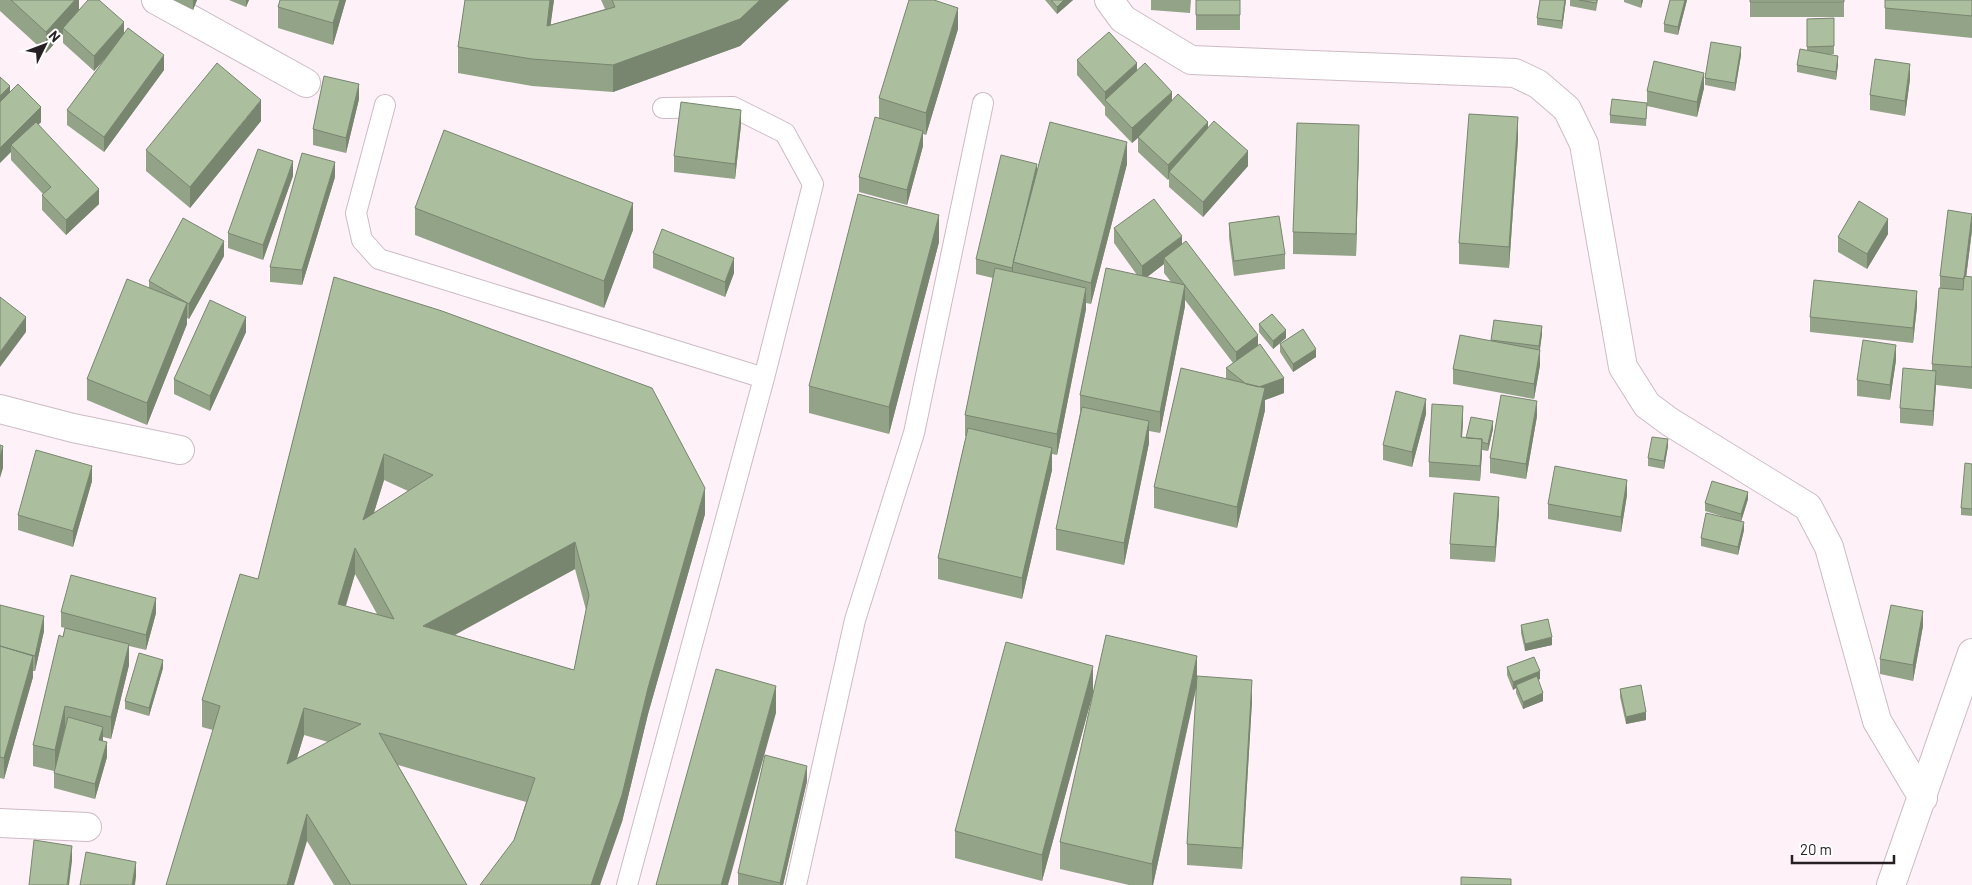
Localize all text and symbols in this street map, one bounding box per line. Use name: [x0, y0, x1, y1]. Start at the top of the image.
north arrow: [20, 20, 70, 70]
text: N: [46, 27, 64, 45]
scale bar: [1792, 832, 1894, 864]
text: 20 m: [1800, 840, 1832, 858]

